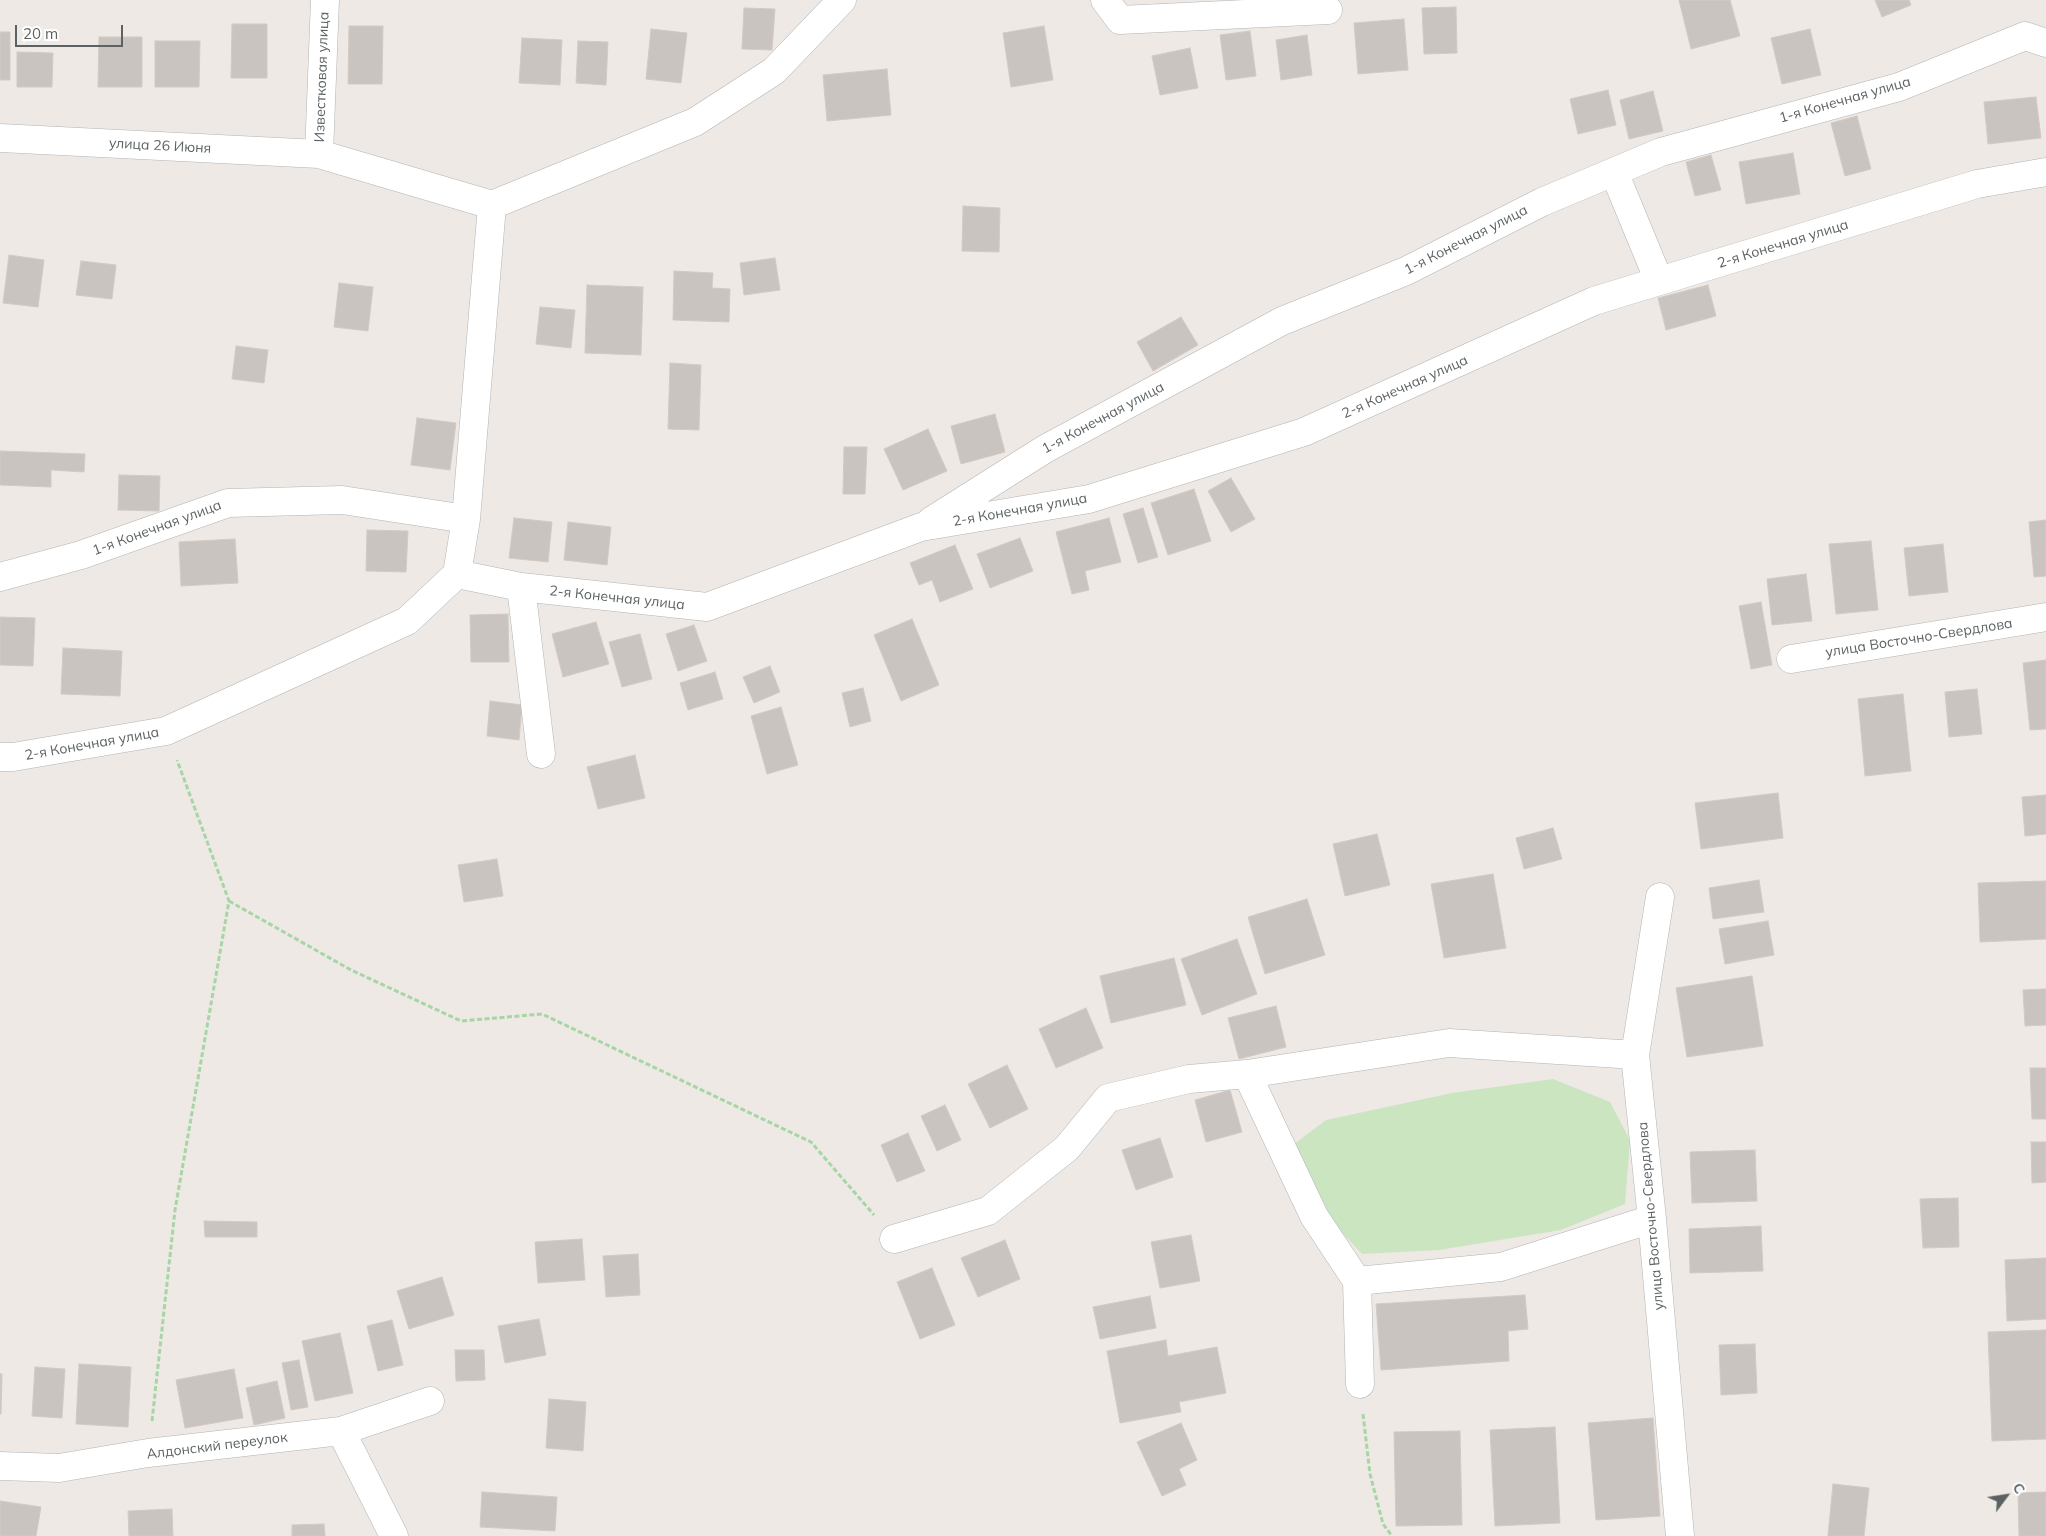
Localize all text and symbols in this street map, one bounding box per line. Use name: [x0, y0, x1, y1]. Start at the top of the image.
street label: Известковая улица: [311, 11, 333, 143]
scale bar: [18, 15, 125, 47]
text: 20 m: [23, 24, 58, 43]
street label: 1-я Конечная улица: [1777, 73, 1913, 127]
street label: улица 26 Июня: [108, 135, 212, 157]
street label: 1-я Конечная улица: [1402, 202, 1530, 278]
street label: 2-я Конечная улица: [1715, 216, 1851, 272]
street label: 2-я Конечная улица: [1339, 352, 1471, 422]
street label: 1-я Конечная улица: [1039, 379, 1167, 457]
street label: 2-я Конечная улица: [952, 490, 1088, 530]
street label: 1-я Конечная улица: [90, 497, 224, 559]
street label: 2-я Конечная улица: [548, 583, 686, 613]
street label: улица Восточно-Свердлова: [1824, 615, 2014, 661]
street label: 2-я Конечная улица: [24, 724, 160, 764]
street label: улица Восточно-Свердлова: [1634, 1121, 1668, 1311]
street label: Алдонский переулок: [146, 1429, 288, 1463]
north arrow: [1981, 1471, 2031, 1521]
text: С: [2009, 1480, 2029, 1497]

